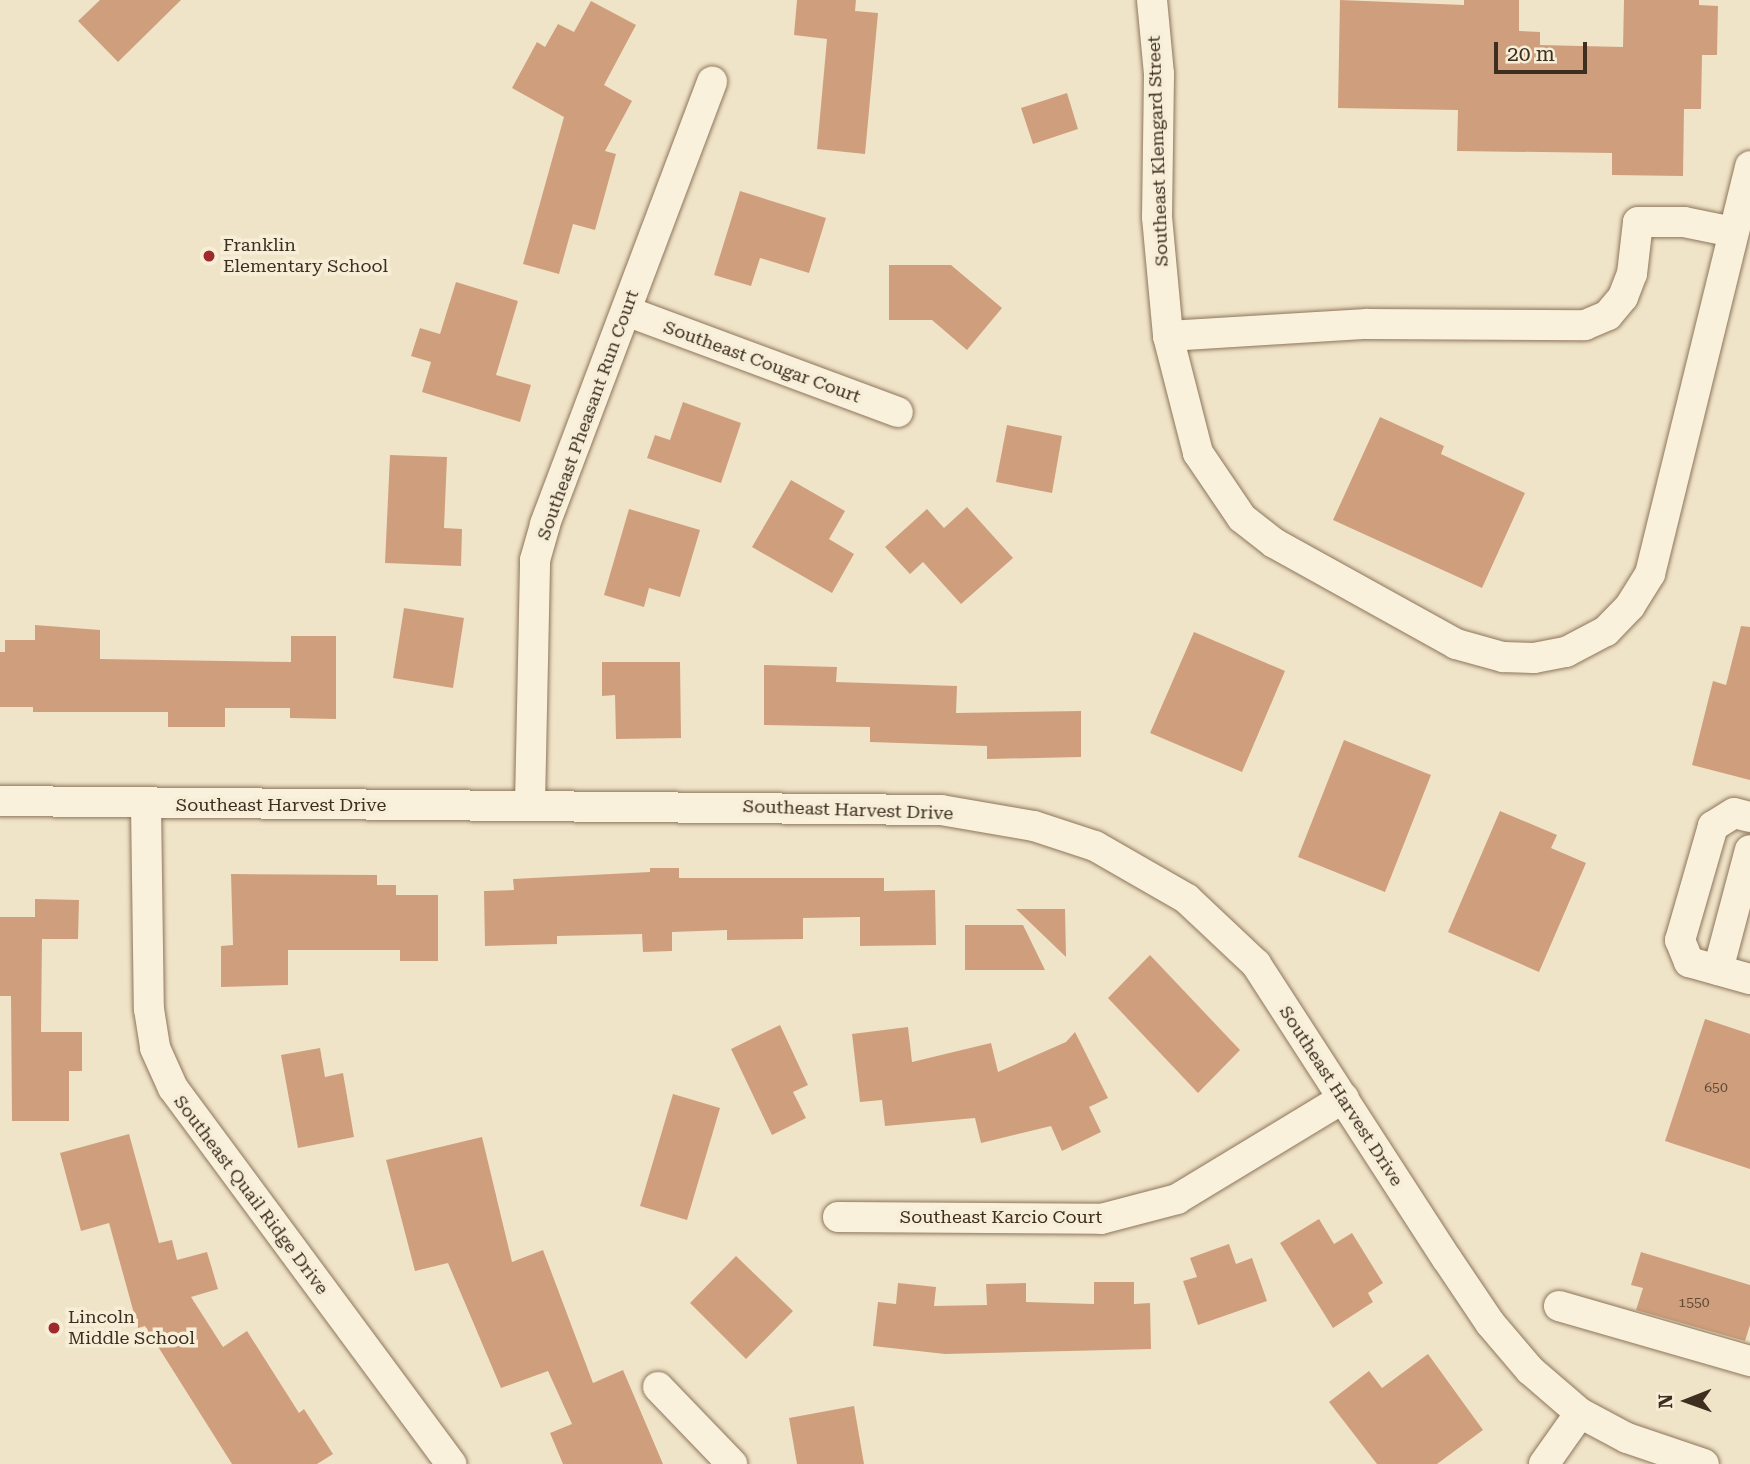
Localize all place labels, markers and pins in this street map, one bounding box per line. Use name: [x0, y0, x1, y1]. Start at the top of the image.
place label: Franklin Elementary School: [223, 235, 388, 278]
marker: Franklin Elementary School: [201, 248, 217, 264]
place label: Lincoln Middle School: [68, 1307, 195, 1350]
marker: Lincoln Middle School: [46, 1320, 62, 1336]

